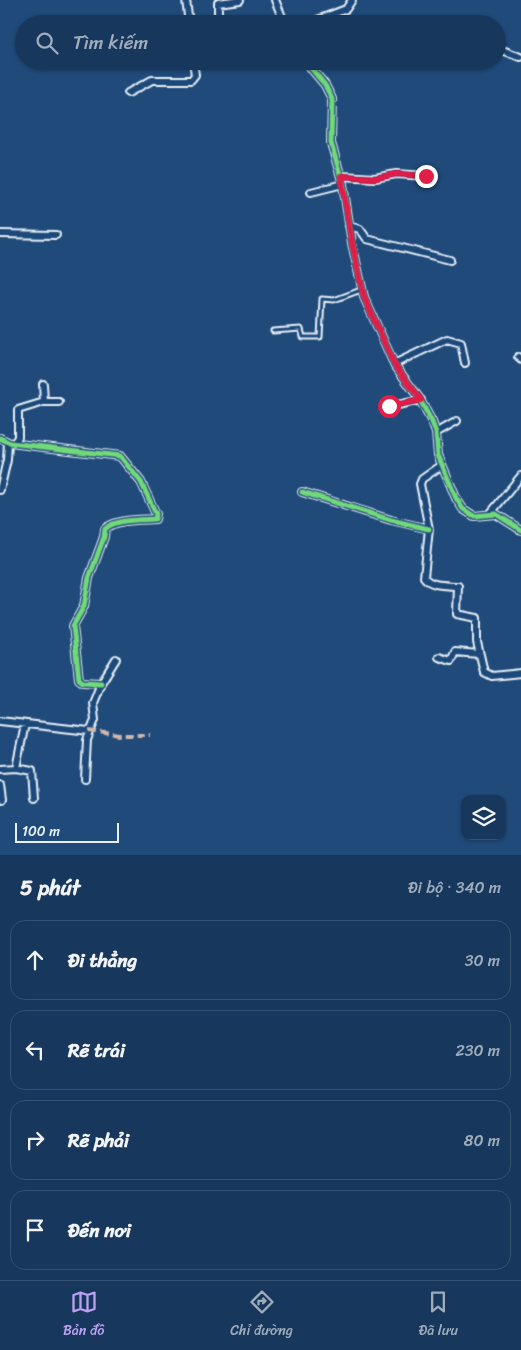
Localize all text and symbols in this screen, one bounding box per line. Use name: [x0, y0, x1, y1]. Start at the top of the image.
search box: [15, 15, 506, 70]
text: Tìm kiếm: [73, 26, 148, 59]
icon: search: [33, 29, 61, 57]
route end: [415, 165, 438, 188]
route start: [378, 395, 401, 418]
map controls: [461, 795, 506, 840]
button: layers: [461, 795, 506, 840]
text: 100 m: [22, 819, 60, 844]
scale bar: [15, 820, 119, 843]
text: 5 phút: [20, 869, 80, 907]
text: Đi bộ · 340 m: [408, 873, 501, 902]
text: Đi thẳng: [68, 944, 137, 977]
icon: ahead: [21, 946, 49, 974]
text: 30 m: [465, 946, 500, 975]
text: Rẽ trái: [68, 1034, 125, 1067]
icon: left: [21, 1036, 49, 1064]
text: 230 m: [455, 1036, 500, 1065]
text: Rẽ phải: [68, 1124, 129, 1157]
icon: right: [21, 1126, 49, 1154]
text: 80 m: [464, 1126, 500, 1155]
text: Đến nơi: [68, 1214, 131, 1247]
icon: arrive: [21, 1216, 49, 1244]
tab: Bản đồ: [63, 1288, 104, 1343]
tab: Chỉ đường: [230, 1288, 293, 1343]
tab: Đã lưu: [419, 1288, 458, 1343]

